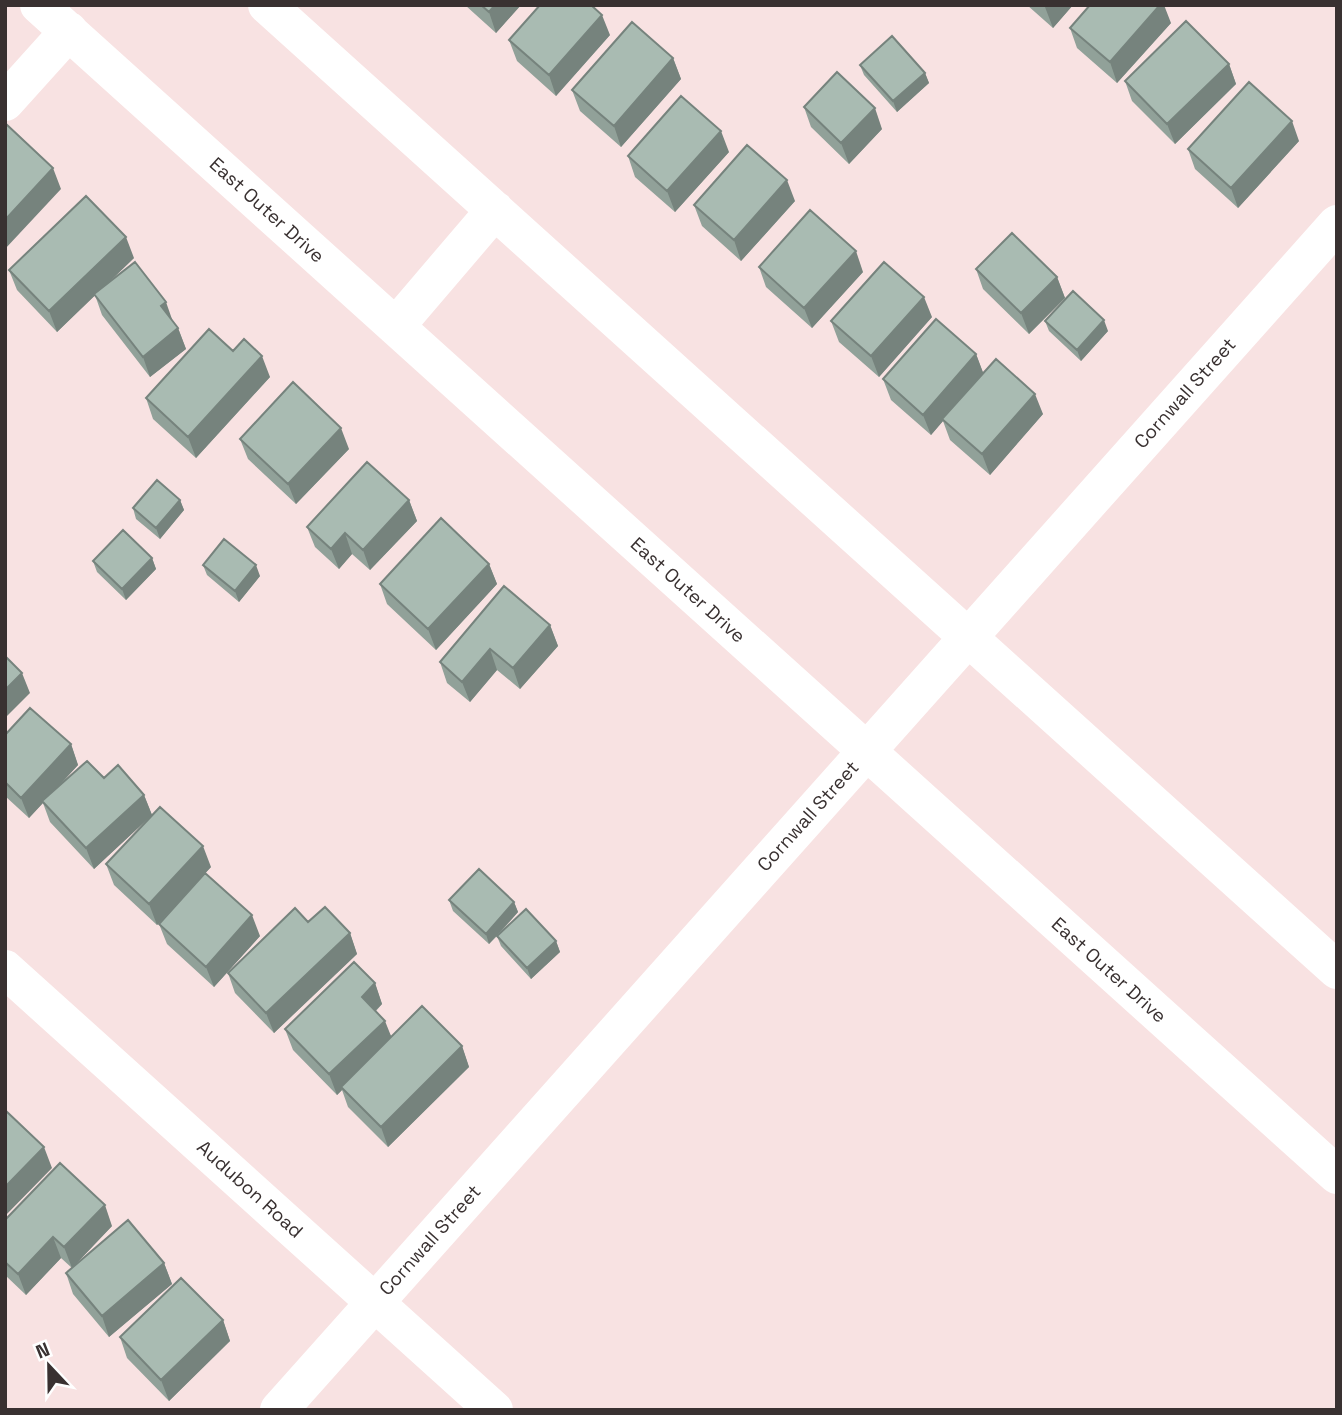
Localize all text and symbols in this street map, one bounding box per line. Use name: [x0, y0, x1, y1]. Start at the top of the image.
street label: East Outer Drive: [204, 152, 330, 268]
street label: Cornwall Street: [1129, 332, 1241, 454]
street label: East Outer Drive: [625, 532, 751, 648]
street label: Cornwall Street: [752, 755, 864, 877]
street label: East Outer Drive: [1046, 912, 1172, 1028]
street label: Audubon Road: [192, 1135, 308, 1243]
street label: Cornwall Street: [374, 1179, 486, 1301]
north arrow: [14, 1331, 84, 1401]
text: N: [32, 1337, 53, 1365]

